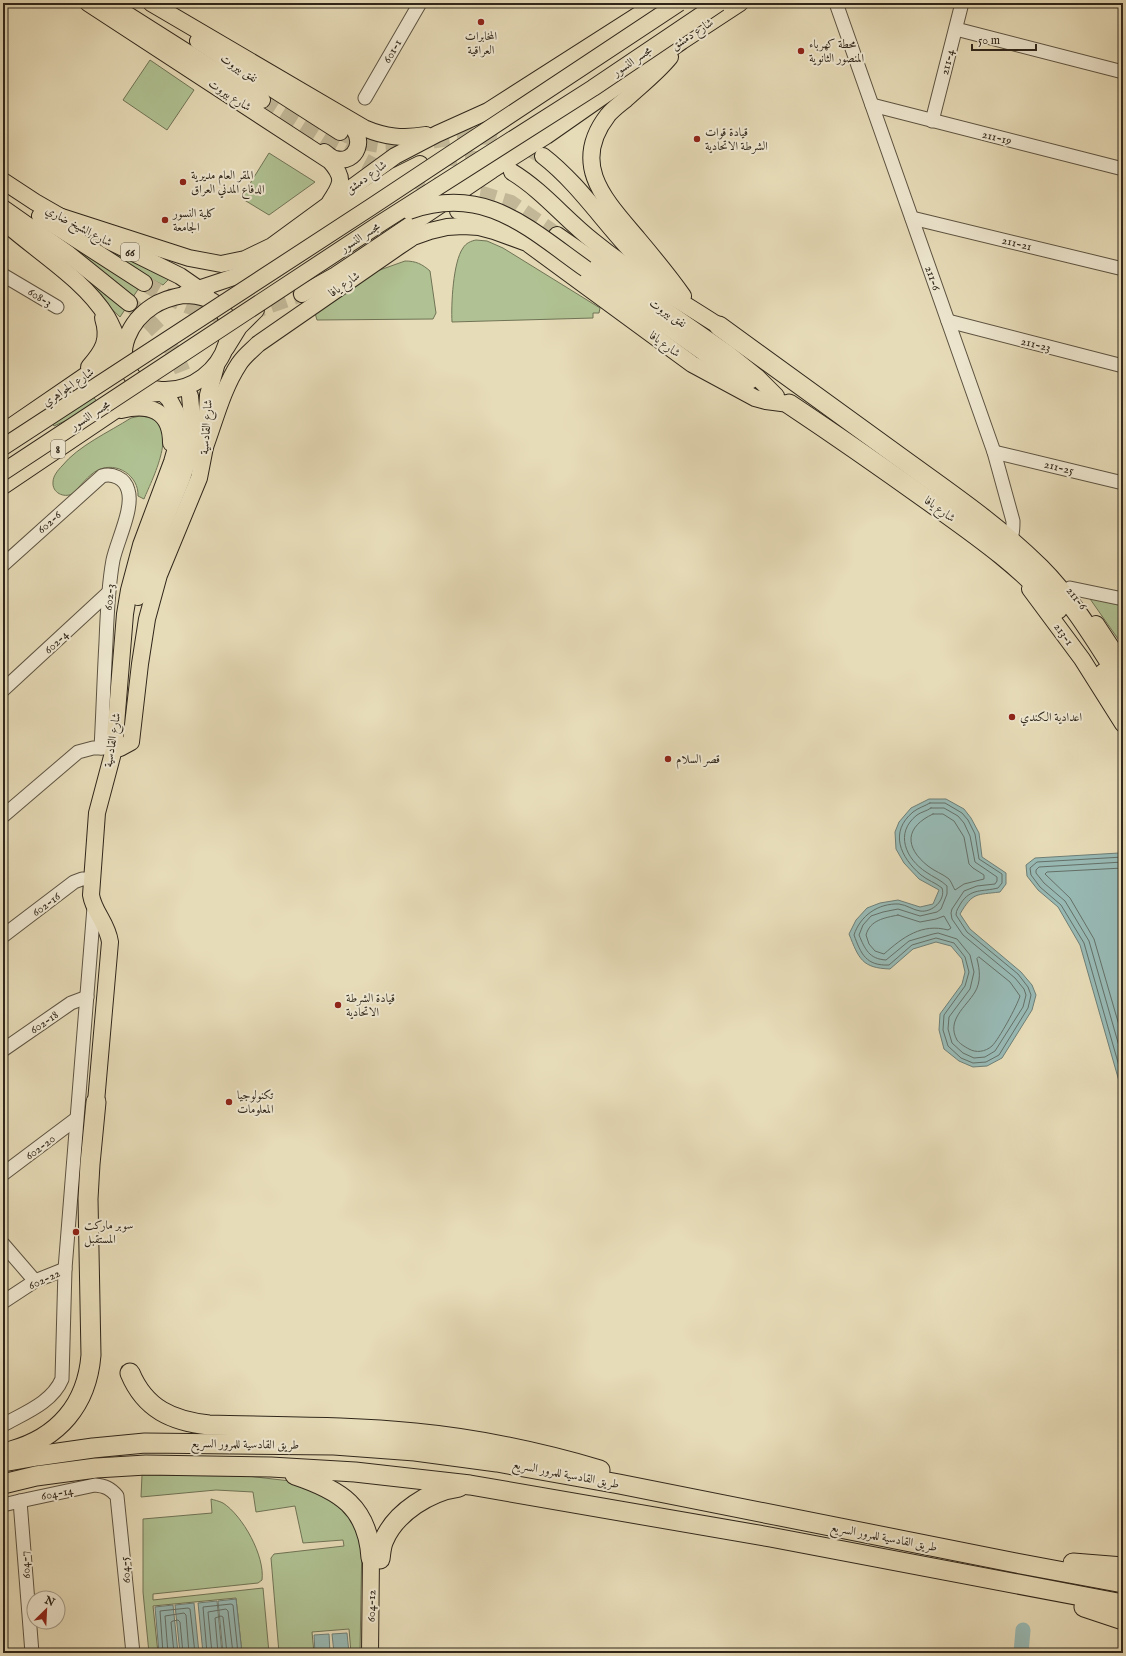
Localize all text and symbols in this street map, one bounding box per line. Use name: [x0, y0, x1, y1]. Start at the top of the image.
street label: شارع دمشق: [668, 15, 718, 56]
marker: المخابرات العراقية: [476, 17, 486, 27]
scale bar: [972, 26, 1036, 52]
place label: المخابرات العراقية: [465, 29, 498, 58]
text: 50 m: [978, 33, 1000, 48]
street label: 601-1: [380, 36, 405, 66]
place label: محطة كهرباء المنصور الثانوية: [809, 37, 864, 66]
street label: مجسر النسور: [609, 42, 656, 81]
marker: محطة كهرباء المنصور الثانوية: [796, 46, 806, 56]
street label: 211-4: [937, 48, 958, 77]
street label: نفق بيروت: [217, 51, 260, 86]
street label: شارع بيروت: [204, 76, 254, 117]
place label: قيادة قوات الشرطة الاتحادية: [705, 125, 768, 154]
street label: 211-19: [981, 127, 1013, 148]
marker: قيادة قوات الشرطة الاتحادية: [692, 134, 702, 144]
street label: شارع دمشق: [343, 157, 392, 200]
place label: المقر العام مديرية الدفاع المدني العراق: [191, 168, 265, 200]
marker: المقر العام مديرية الدفاع المدني العراق: [178, 177, 188, 187]
street label: شارع الشيخ ضاري: [41, 203, 115, 253]
place label: كلية النسور الجامعة: [172, 206, 216, 235]
marker: كلية النسور الجامعة: [160, 215, 170, 225]
street label: مجسر النسور: [337, 219, 384, 256]
street label: 211-21: [1000, 233, 1033, 254]
road number: 66: [121, 243, 139, 261]
street label: 211-6: [921, 264, 944, 293]
street label: شارع يافا: [326, 268, 365, 303]
street label: 608-3: [25, 284, 55, 310]
street label: نفق بيروت: [646, 296, 689, 331]
street label: شارع يافا: [644, 328, 683, 363]
street label: 211-23: [1019, 334, 1052, 355]
street label: شارع الجواهري: [40, 365, 99, 413]
street label: مجسر النسور: [67, 397, 114, 434]
street label: شارع القادسية: [197, 399, 219, 455]
road number: 8: [51, 440, 65, 458]
street label: 211-25: [1042, 457, 1076, 479]
street label: شارع يافا: [919, 493, 958, 528]
street label: 602-6: [34, 507, 65, 537]
street label: 602-3: [101, 583, 118, 611]
street label: 211-6: [1063, 584, 1091, 614]
street label: 213-1: [1050, 620, 1077, 649]
street label: 602-4: [41, 627, 72, 657]
place label: اعدادية الكندي: [1020, 710, 1083, 727]
street label: شارع القادسية: [101, 712, 127, 769]
marker: اعدادية الكندي: [1007, 712, 1017, 722]
place label: قصر السلام: [676, 752, 720, 770]
marker: قصر السلام: [663, 754, 673, 764]
street label: 602-16: [29, 888, 64, 920]
place label: قيادة الشرطة الاتحادية: [346, 991, 395, 1020]
marker: قيادة الشرطة الاتحادية: [333, 1000, 343, 1010]
street label: 602-18: [27, 1007, 62, 1038]
place label: تكنولوجيا المعلومات: [237, 1088, 274, 1117]
marker: تكنولوجيا المعلومات: [224, 1097, 234, 1107]
street label: 602-20: [22, 1131, 58, 1164]
place label: سوبر ماركت المستقبل: [84, 1218, 133, 1248]
marker: سوبر ماركت المستقبل: [71, 1227, 81, 1237]
street label: 602-22: [26, 1265, 63, 1293]
street label: طريق القادسية للمرور السريع: [191, 1436, 300, 1456]
street label: طريق القادسية للمرور السريع: [511, 1457, 621, 1495]
street label: 604-14: [40, 1483, 75, 1504]
street label: طريق القادسية للمرور السريع: [829, 1520, 939, 1558]
street label: 604-7: [17, 1550, 34, 1580]
street label: 604-5: [117, 1555, 134, 1584]
street label: 604-12: [364, 1589, 379, 1622]
north arrow: [26, 1590, 66, 1630]
text: N: [42, 1593, 57, 1610]

